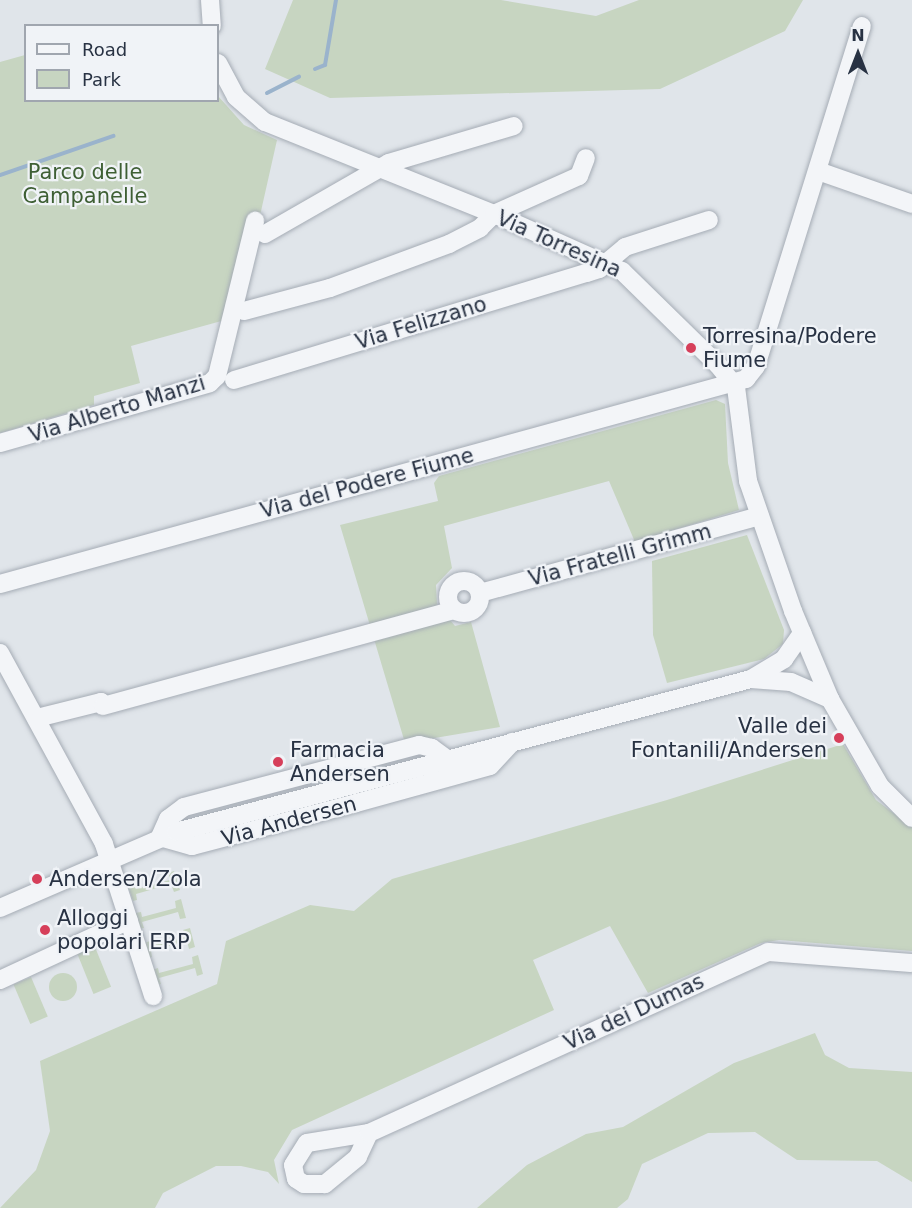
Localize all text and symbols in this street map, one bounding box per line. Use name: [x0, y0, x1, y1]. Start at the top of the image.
legend: [24, 24, 219, 102]
north arrow: [828, 24, 888, 84]
text: N: [851, 26, 865, 45]
text: Road: [82, 39, 127, 60]
text: Park: [82, 69, 121, 90]
park label: Parco delle Campanelle: [22, 159, 148, 209]
street label: Via Torresina: [493, 205, 625, 283]
street label: Via Felizzano: [352, 291, 490, 355]
place label: Torresina/Podere Fiume: [703, 323, 877, 373]
marker: Torresina/Podere Fiume: [684, 341, 698, 355]
street label: Via Alberto Manzi: [26, 370, 208, 448]
street label: Via del Podere Fiume: [258, 442, 476, 524]
street label: Via Fratelli Grimm: [526, 518, 714, 592]
place label: Valle dei Fontanili/Andersen: [631, 713, 827, 763]
marker: Valle dei Fontanili/Andersen: [832, 731, 846, 745]
place label: Farmacia Andersen: [290, 737, 390, 787]
marker: Farmacia Andersen: [271, 755, 285, 769]
street label: Via Andersen: [219, 791, 359, 851]
place label: Andersen/Zola: [49, 866, 202, 892]
marker: Andersen/Zola: [30, 872, 44, 886]
place label: Alloggi popolari ERP: [57, 905, 190, 955]
marker: Alloggi popolari ERP: [38, 923, 52, 937]
street label: Via dei Dumas: [560, 969, 708, 1055]

